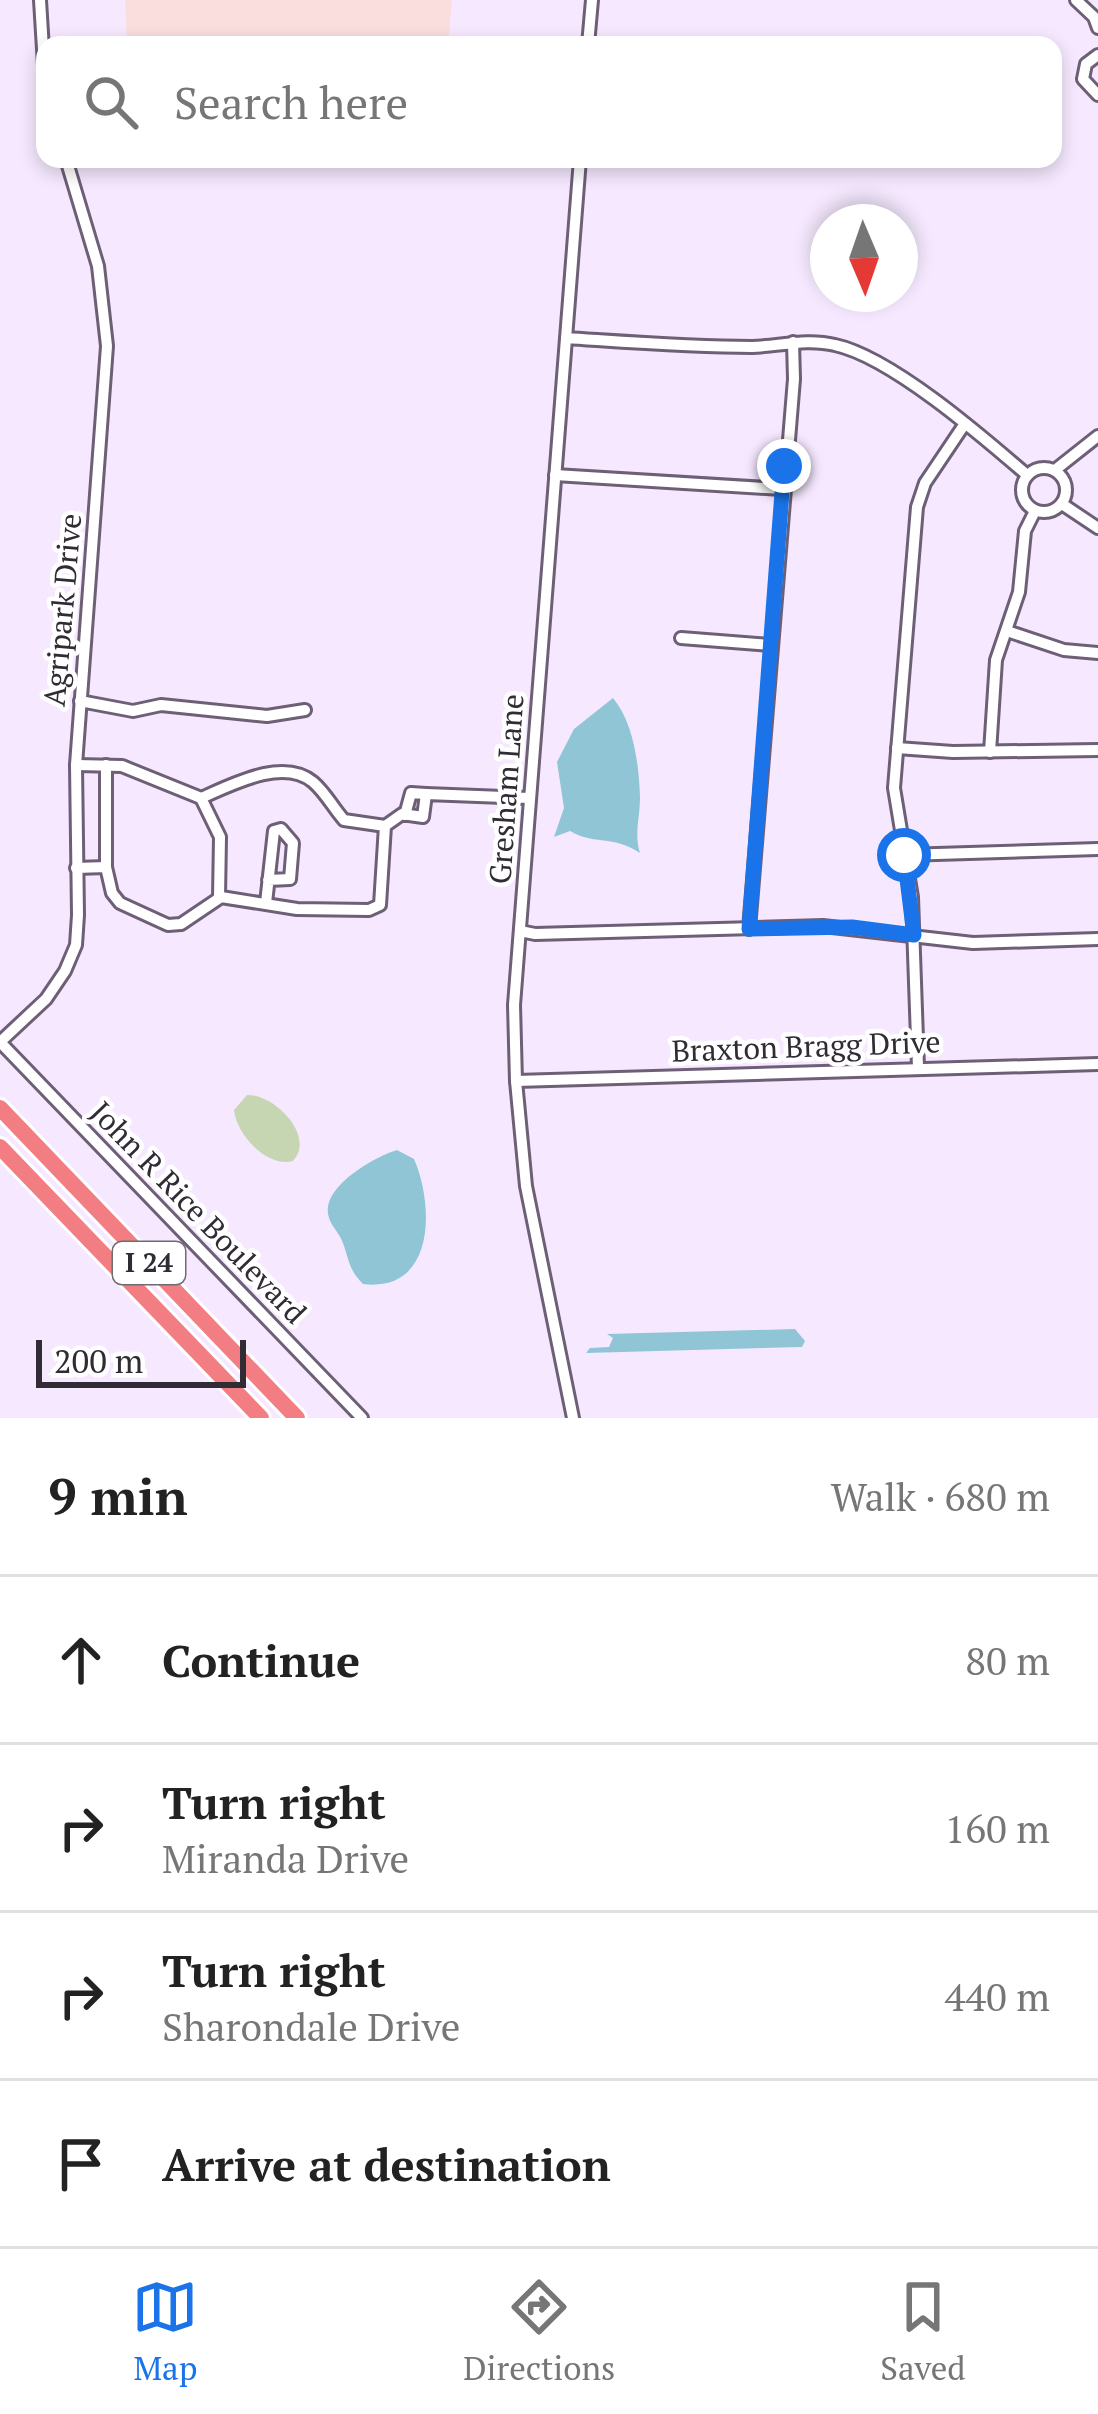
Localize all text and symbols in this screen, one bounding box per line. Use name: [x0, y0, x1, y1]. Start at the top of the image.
search box: [36, 36, 1062, 168]
icon: search: [78, 69, 144, 135]
text: Search here: [174, 72, 408, 132]
north arrow: [810, 204, 918, 312]
route end: [757, 439, 811, 493]
street label: Agripark Drive: [34, 512, 90, 708]
street label: Gresham Lane: [479, 692, 533, 885]
route start: [877, 828, 931, 882]
street label: Braxton Bragg Drive: [671, 1021, 941, 1071]
street label: John R Rice Boulevard: [82, 1093, 315, 1332]
road number: I 24: [113, 1242, 185, 1284]
scale bar: [36, 1334, 246, 1387]
text: 200 m: [54, 1339, 143, 1382]
text: 9 min: [48, 1462, 188, 1530]
text: Walk · 680 m: [831, 1470, 1050, 1522]
icon: ahead: [48, 1627, 114, 1693]
text: Continue: [162, 1630, 360, 1690]
text: 80 m: [965, 1634, 1050, 1686]
text: Turn right: [162, 1772, 386, 1832]
icon: right: [48, 1795, 114, 1861]
text: 160 m: [945, 1802, 1050, 1854]
text: Miranda Drive: [162, 1832, 409, 1884]
text: Turn right: [162, 1940, 386, 2000]
icon: right: [48, 1963, 114, 2029]
text: 440 m: [945, 1970, 1050, 2022]
text: Sharondale Drive: [162, 2000, 460, 2052]
icon: arrive: [48, 2131, 114, 2197]
text: Arrive at destination: [162, 2134, 611, 2194]
tab: Map: [132, 2274, 198, 2389]
tab: Directions: [463, 2274, 615, 2389]
tab: Saved: [880, 2274, 966, 2389]

